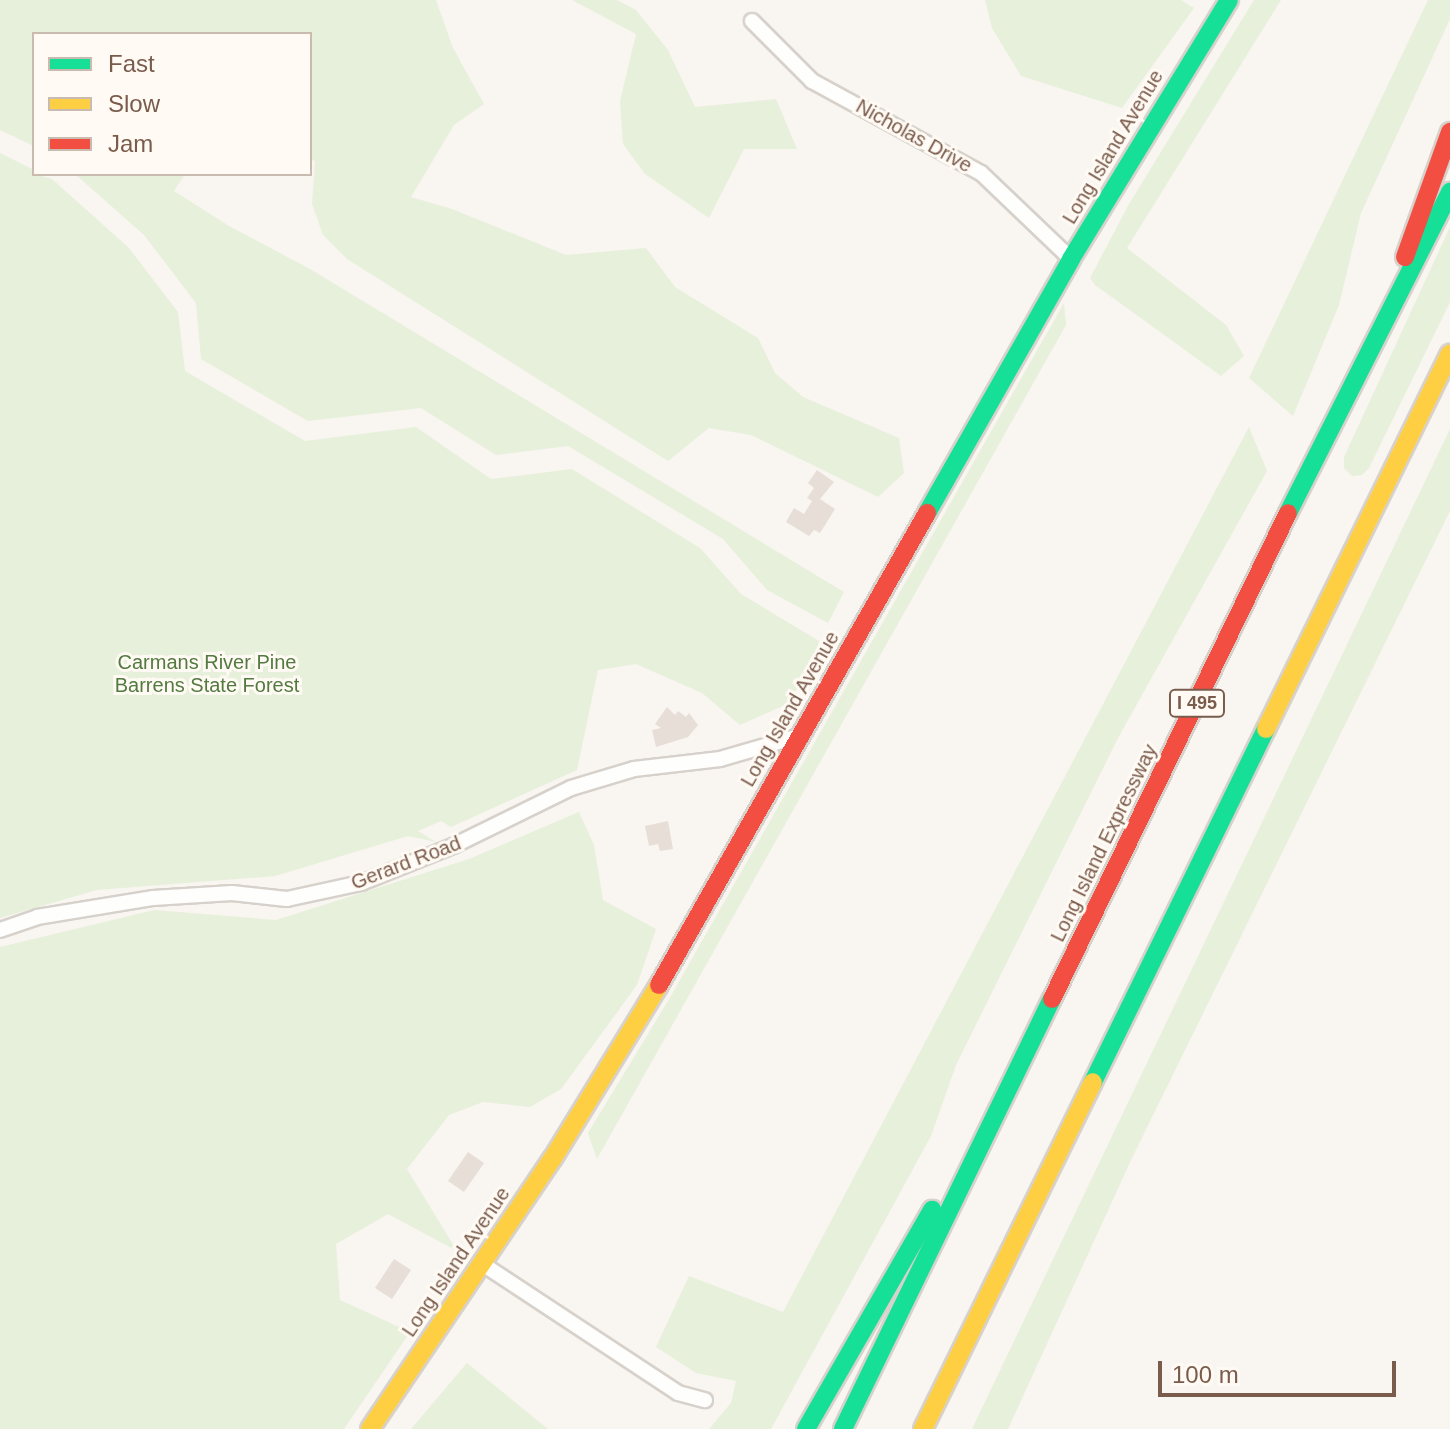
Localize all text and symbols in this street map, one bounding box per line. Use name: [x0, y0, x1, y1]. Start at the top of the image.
legend: [32, 32, 312, 176]
text: Fast: [108, 50, 155, 77]
street label: Long Island Avenue: [1057, 65, 1169, 229]
text: Slow: [108, 90, 160, 117]
street label: Nicholas Drive: [852, 94, 976, 178]
text: Jam: [108, 130, 153, 157]
street label: Long Island Avenue: [735, 627, 845, 791]
park label: Carmans River Pine Barrens State Forest: [115, 650, 299, 697]
road number: I 495: [1167, 689, 1227, 717]
street label: Long Island Expressway: [1046, 740, 1162, 946]
street label: Gerard Road: [348, 831, 464, 895]
street label: Long Island Avenue: [397, 1182, 515, 1342]
scale bar: [1162, 1345, 1400, 1395]
text: 100 m: [1172, 1361, 1239, 1388]

